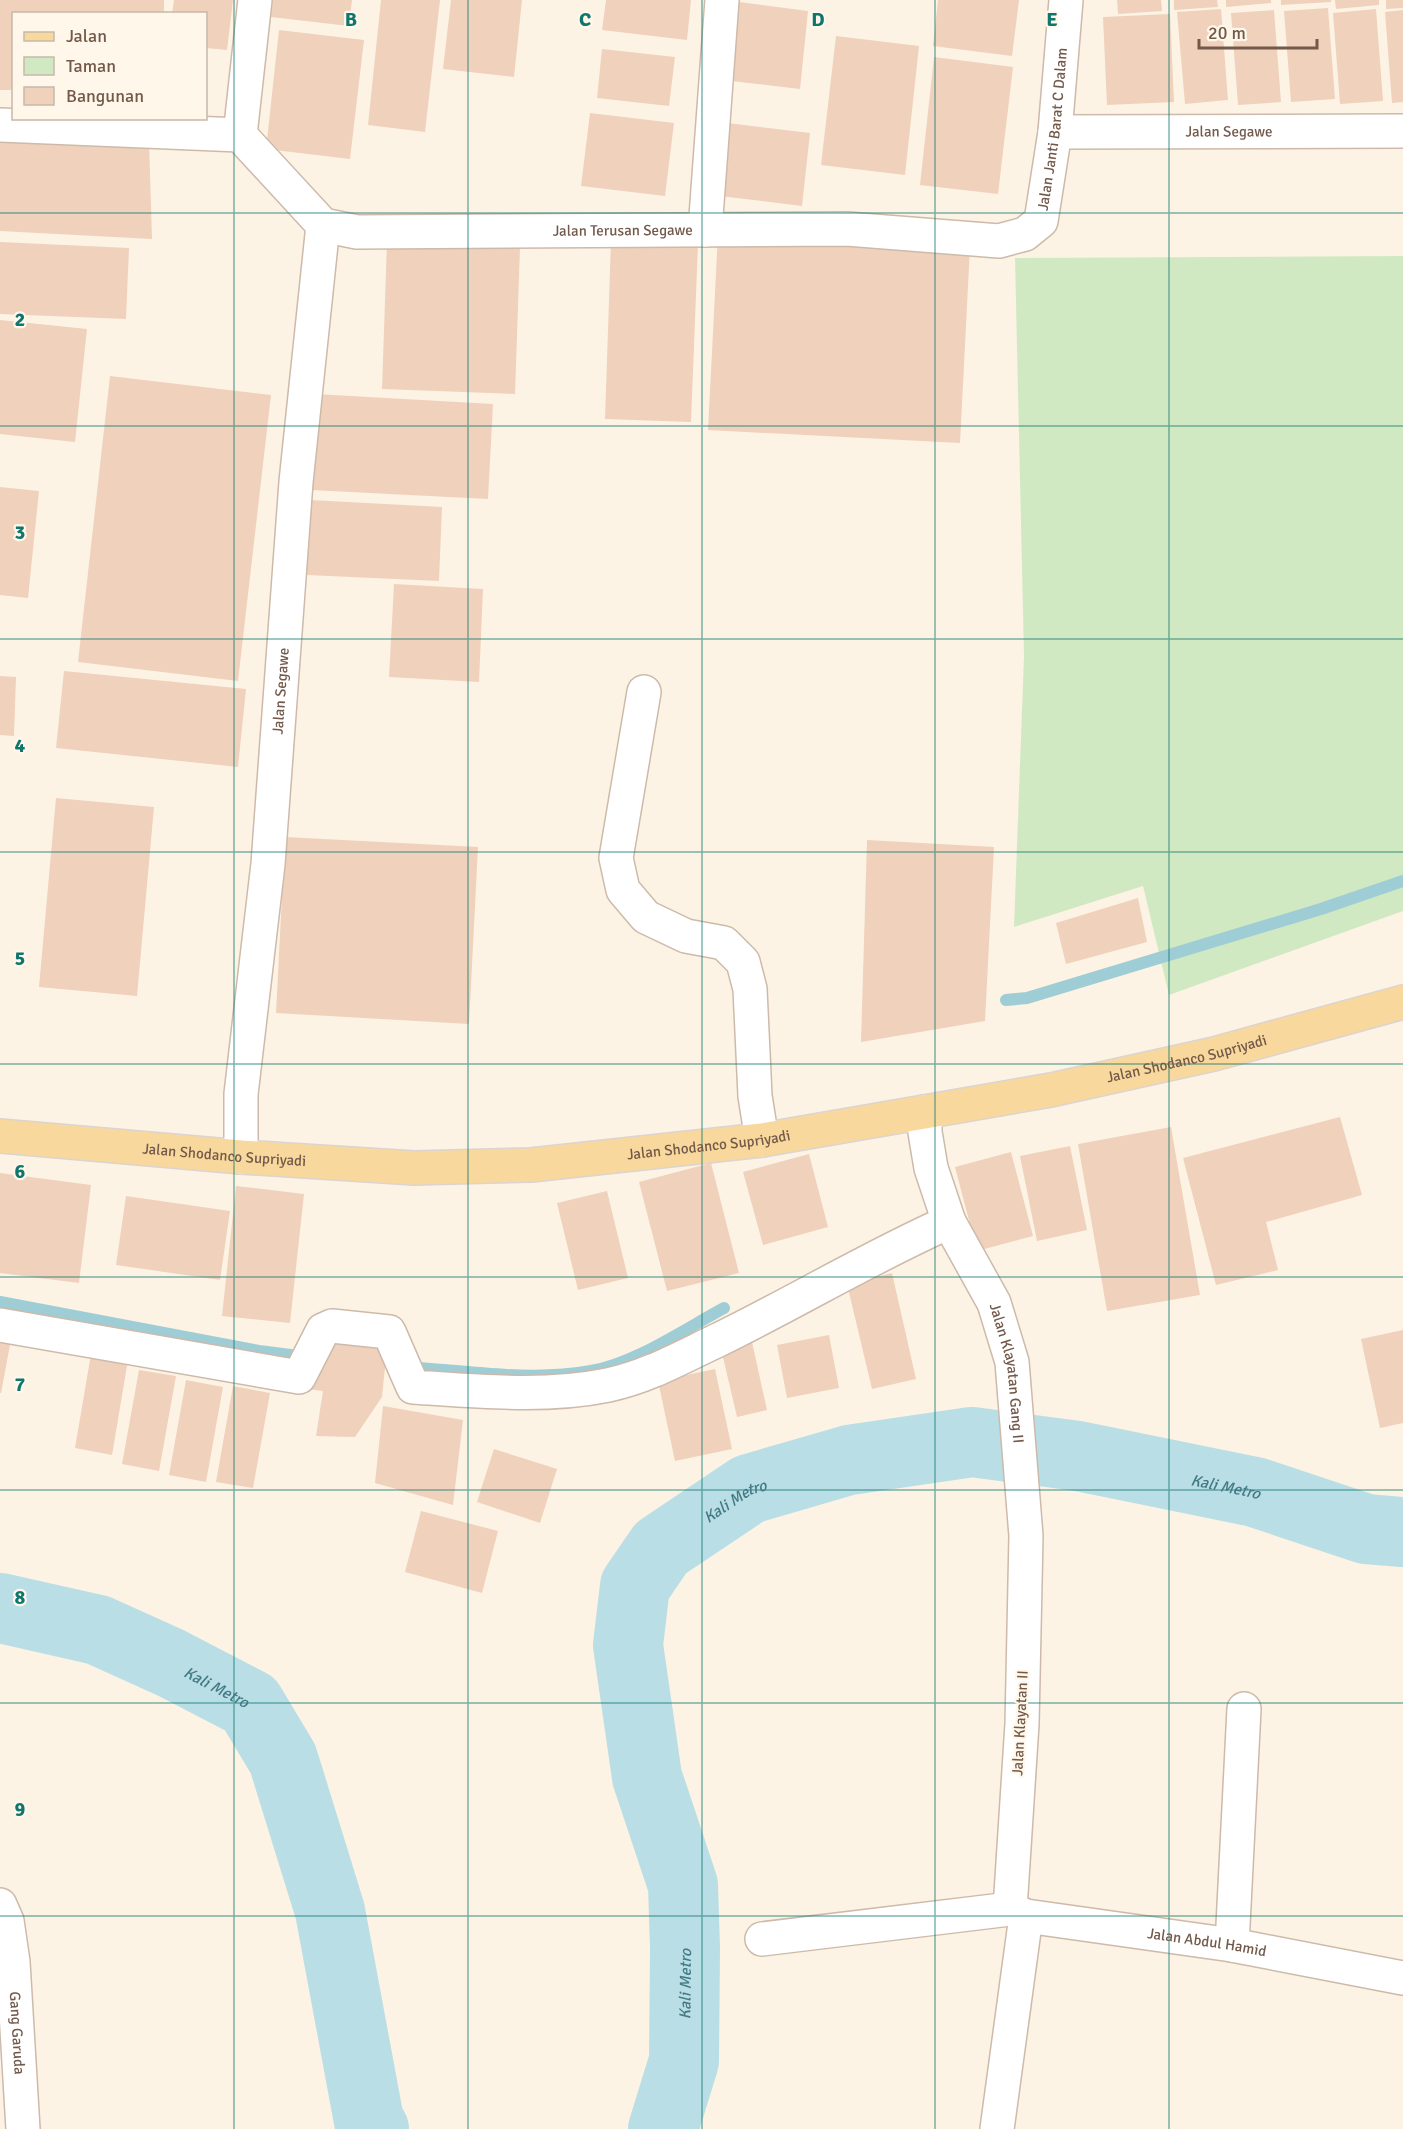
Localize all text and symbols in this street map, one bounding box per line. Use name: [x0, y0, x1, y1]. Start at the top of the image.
text: B: [345, 7, 357, 32]
text: C: [579, 7, 591, 32]
text: D: [811, 7, 825, 32]
text: E: [1046, 7, 1058, 32]
legend: [12, 12, 207, 120]
scale bar: [1199, 12, 1318, 50]
text: 20 m: [1208, 22, 1246, 44]
text: Jalan: [66, 25, 107, 47]
street label: Jalan Janti Barat C Dalam: [1034, 47, 1071, 212]
text: Taman: [66, 55, 116, 77]
text: Bangunan: [66, 85, 144, 107]
street label: Jalan Segawe: [1186, 122, 1272, 141]
street label: Jalan Terusan Segawe: [553, 221, 693, 240]
text: 2: [15, 307, 25, 332]
text: 3: [15, 520, 25, 545]
street label: Jalan Segawe: [269, 647, 293, 735]
text: 4: [15, 733, 26, 758]
text: 5: [15, 946, 25, 971]
street label: Jalan Shodanco Supriyadi: [1105, 1031, 1269, 1087]
street label: Jalan Shodanco Supriyadi: [626, 1126, 792, 1164]
street label: Jalan Shodanco Supriyadi: [142, 1139, 307, 1170]
text: 6: [15, 1159, 26, 1184]
street label: Jalan Klayatan Gang II: [986, 1301, 1028, 1444]
text: 7: [15, 1372, 26, 1397]
water label: Kali Metro: [1189, 1470, 1264, 1504]
water label: Kali Metro: [700, 1475, 770, 1528]
text: 8: [15, 1585, 26, 1610]
water label: Kali Metro: [180, 1662, 253, 1713]
street label: Jalan Klayatan II: [1008, 1670, 1032, 1776]
text: 9: [15, 1797, 26, 1822]
street label: Jalan Abdul Hamid: [1146, 1924, 1268, 1960]
water label: Kali Metro: [675, 1948, 696, 2020]
street label: Gang Garuda: [6, 1991, 29, 2075]

